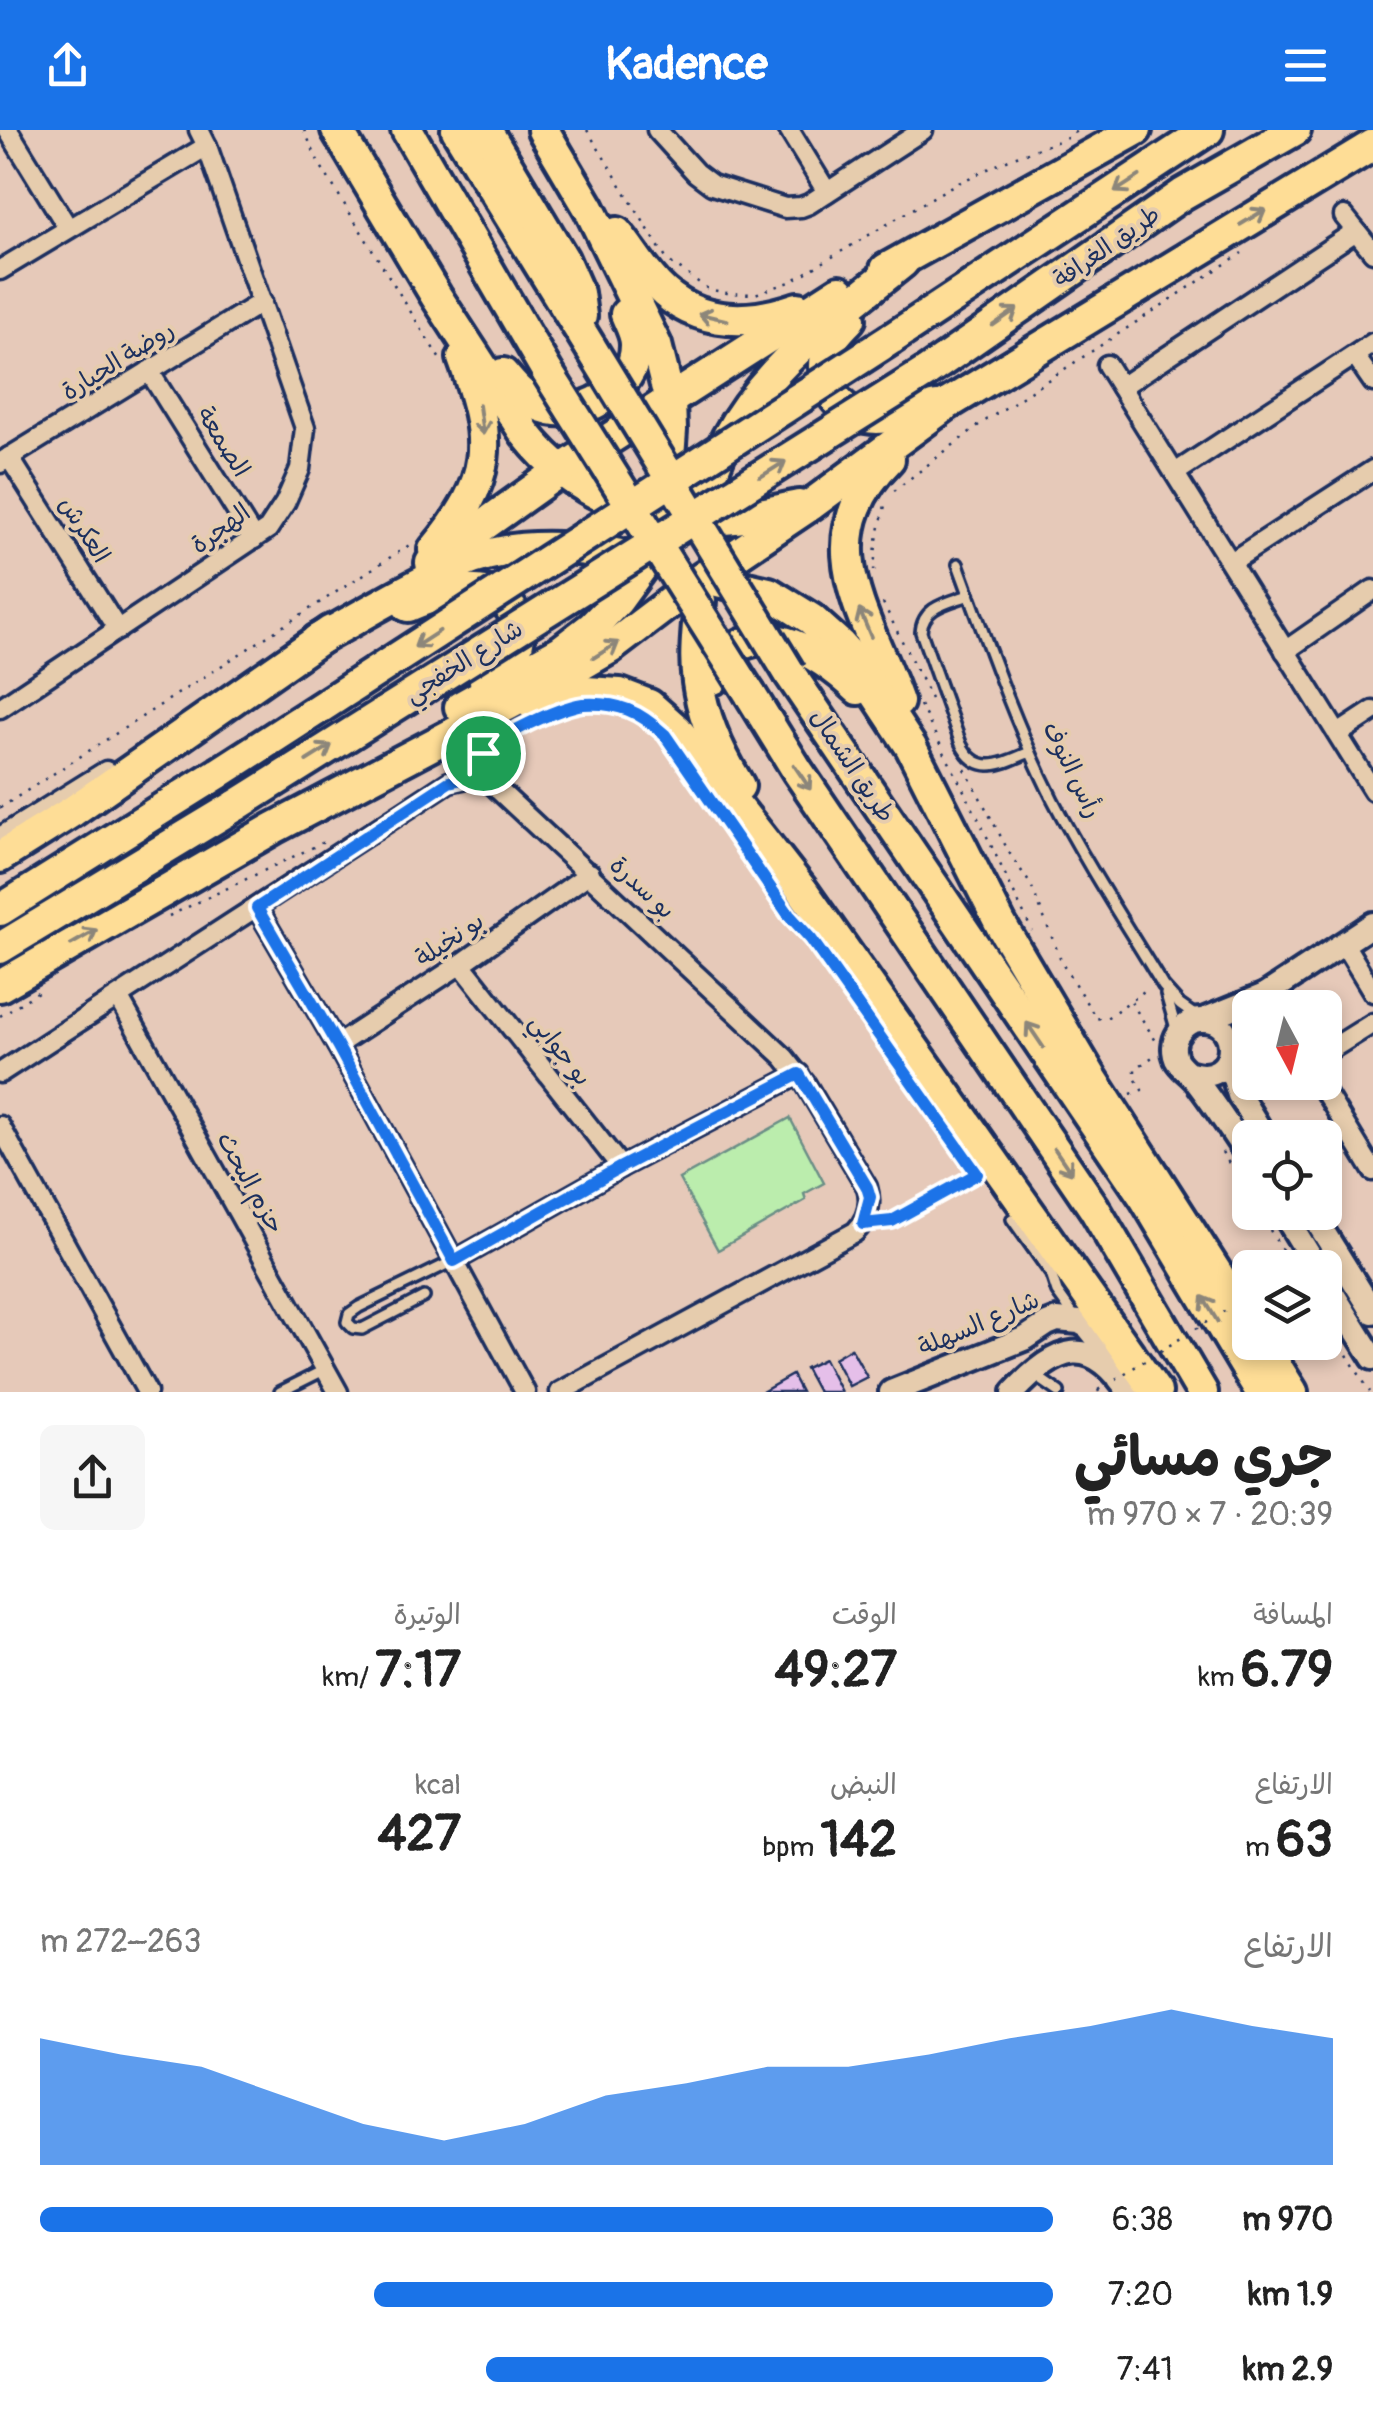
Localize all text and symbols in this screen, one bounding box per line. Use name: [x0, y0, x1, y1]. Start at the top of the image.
text: Kadence: [605, 37, 768, 93]
icon: share: [40, 38, 95, 93]
icon: menu: [1278, 38, 1333, 93]
one-way arrow: [1113, 173, 1142, 194]
street label: طريق الغرافة: [1048, 199, 1166, 295]
one-way arrow: [1238, 207, 1267, 227]
one-way arrow: [698, 306, 730, 325]
one-way arrow: [991, 307, 1019, 328]
street label: روضة الحبارة: [56, 314, 180, 408]
street label: الصمعة: [189, 401, 257, 483]
one-way arrow: [472, 403, 490, 435]
one-way arrow: [758, 459, 786, 479]
street label: العكرش: [52, 491, 116, 569]
street label: الهجرة: [185, 497, 257, 561]
one-way arrow: [854, 608, 872, 639]
street label: شارع الخفجي: [399, 613, 532, 715]
one-way arrow: [413, 628, 441, 649]
one-way arrow: [591, 639, 620, 660]
street label: طريق الشمال: [803, 703, 901, 829]
pin: [441, 711, 526, 796]
street label: رأس النوف: [1035, 717, 1109, 823]
icon: arrive: [456, 726, 511, 781]
one-way arrow: [305, 743, 333, 763]
one-way arrow: [791, 762, 812, 790]
street label: بو سدرة: [603, 850, 681, 926]
street label: بو نخيلة: [410, 906, 490, 974]
one-way arrow: [69, 927, 98, 947]
north arrow: [1232, 990, 1342, 1100]
map controls: [1232, 990, 1342, 1360]
street label: بو جوابي: [518, 1008, 598, 1095]
one-way arrow: [1025, 1022, 1046, 1050]
button: locate: [1232, 1120, 1342, 1230]
street label: حزم البحث: [208, 1127, 291, 1240]
one-way arrow: [1052, 1147, 1073, 1175]
button: layers: [1232, 1250, 1342, 1360]
street label: شارع السهلة: [914, 1285, 1045, 1364]
one-way arrow: [1200, 1295, 1220, 1324]
text: جري مسائي: [1074, 1423, 1333, 1492]
button: share: [40, 1425, 145, 1530]
text: 20:39 · 7 × 970 m: [1087, 1495, 1333, 1535]
text: الوتيرة: [393, 1598, 461, 1633]
text: الوقت: [832, 1598, 897, 1633]
text: المسافة: [1253, 1598, 1333, 1633]
text: 7:17: [375, 1639, 461, 1702]
text: 49:27: [775, 1639, 897, 1702]
text: 6.79: [1241, 1639, 1333, 1702]
text: /km: [323, 1660, 375, 1695]
text: km: [1198, 1660, 1241, 1695]
text: kcal: [415, 1768, 461, 1803]
text: النبض: [830, 1768, 897, 1803]
text: الارتفاع: [1254, 1768, 1333, 1803]
text: 427: [378, 1803, 461, 1866]
text: 142: [821, 1809, 897, 1872]
text: 63: [1276, 1809, 1333, 1872]
text: bpm: [763, 1830, 821, 1865]
text: m: [1245, 1830, 1276, 1865]
text: 263–272 m: [40, 1922, 201, 1962]
text: الارتفاع: [1243, 1927, 1333, 1967]
text: 6:38: [1112, 2200, 1173, 2240]
text: 970 m: [1242, 2200, 1333, 2240]
text: 7:20: [1108, 2275, 1173, 2315]
text: 1.9 km: [1248, 2275, 1333, 2315]
text: 7:41: [1116, 2350, 1173, 2390]
text: 2.9 km: [1243, 2350, 1333, 2390]

